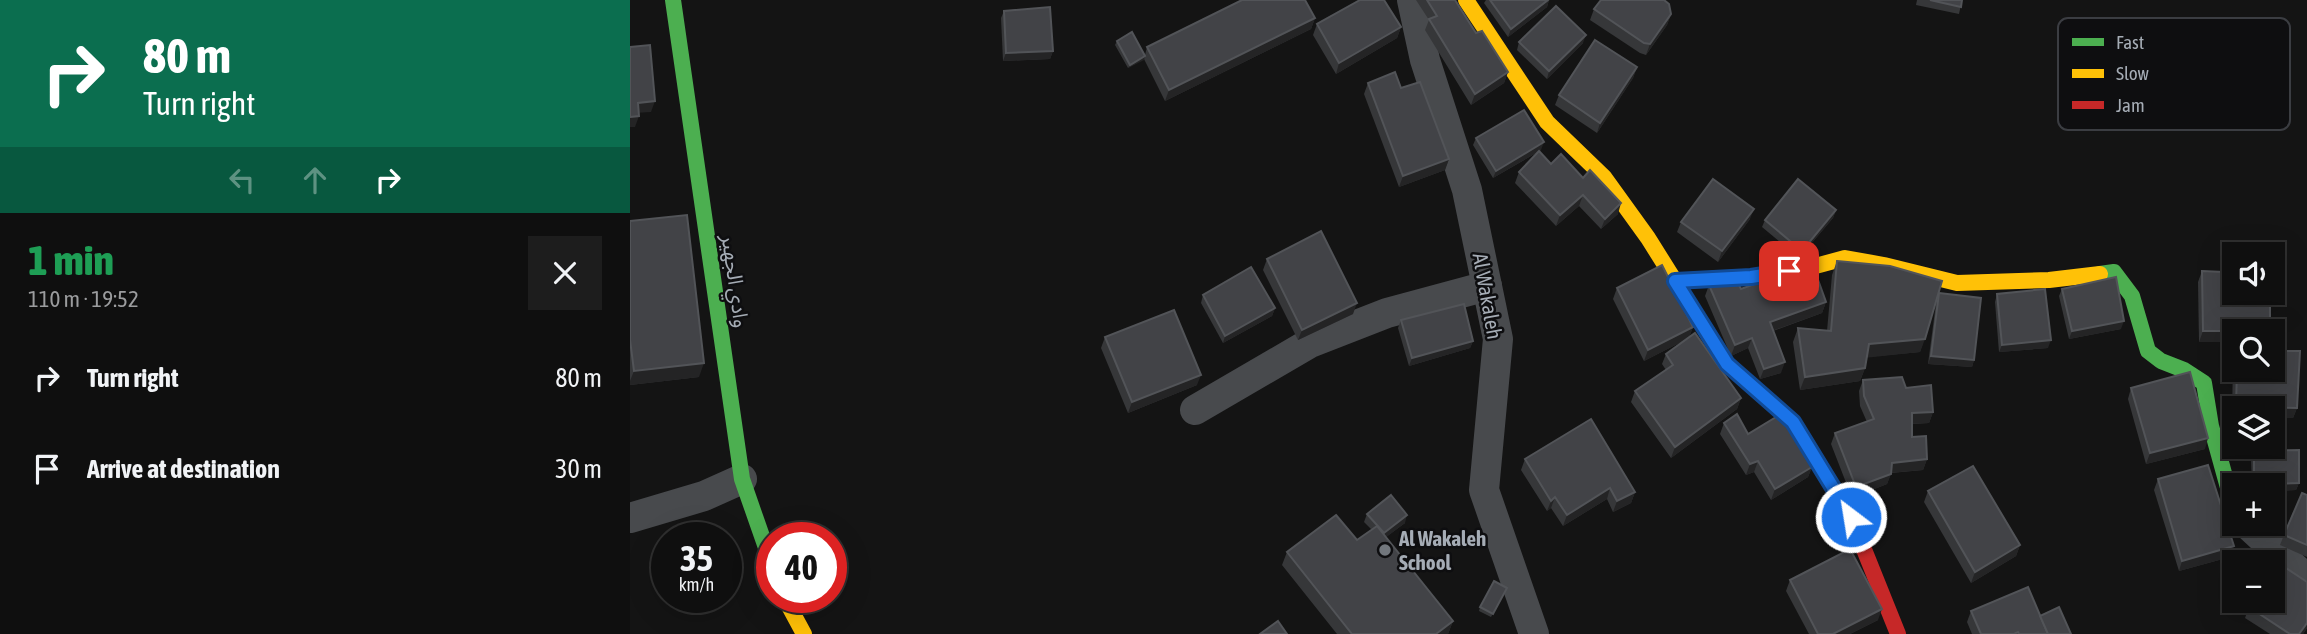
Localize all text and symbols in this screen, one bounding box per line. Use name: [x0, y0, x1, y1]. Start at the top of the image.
legend: [2058, 18, 2290, 130]
text: 80 m: [143, 27, 231, 83]
icon: right: [28, 28, 119, 119]
text: Fast: [2116, 31, 2144, 53]
text: Slow: [2116, 62, 2150, 84]
text: Turn right: [143, 85, 256, 122]
text: Jam: [2116, 94, 2145, 116]
icon: left: [223, 161, 261, 199]
icon: ahead: [296, 161, 334, 199]
icon: right: [369, 161, 407, 199]
street label: وادي الجهير: [713, 232, 754, 330]
text: 1 min: [28, 236, 114, 284]
button: close: [528, 236, 602, 310]
pin: [1759, 241, 1819, 301]
map controls: [2222, 242, 2285, 613]
button: sound: [2222, 242, 2285, 305]
street label: Al Wakaleh: [1469, 251, 1507, 341]
icon: arrive: [1770, 252, 1808, 290]
text: 110 m · 19:52: [28, 286, 139, 312]
button: search: [2222, 319, 2285, 382]
icon: right: [28, 359, 66, 397]
text: Turn right: [87, 363, 178, 393]
text: 80 m: [555, 363, 602, 393]
button: layers: [2222, 396, 2285, 459]
icon: arrive: [28, 450, 66, 488]
text: Arrive at destination: [87, 454, 280, 484]
text: 30 m: [555, 454, 602, 484]
button: +: [2222, 473, 2285, 536]
position arrow: [1814, 480, 1888, 554]
speed limit sign: 40: [756, 522, 847, 613]
place label: Al Wakaleh School: [1398, 526, 1486, 574]
text: 35: [680, 538, 713, 578]
marker: Al Wakaleh School: [1377, 542, 1393, 558]
button: −: [2222, 550, 2285, 613]
text: km/h: [679, 574, 714, 595]

